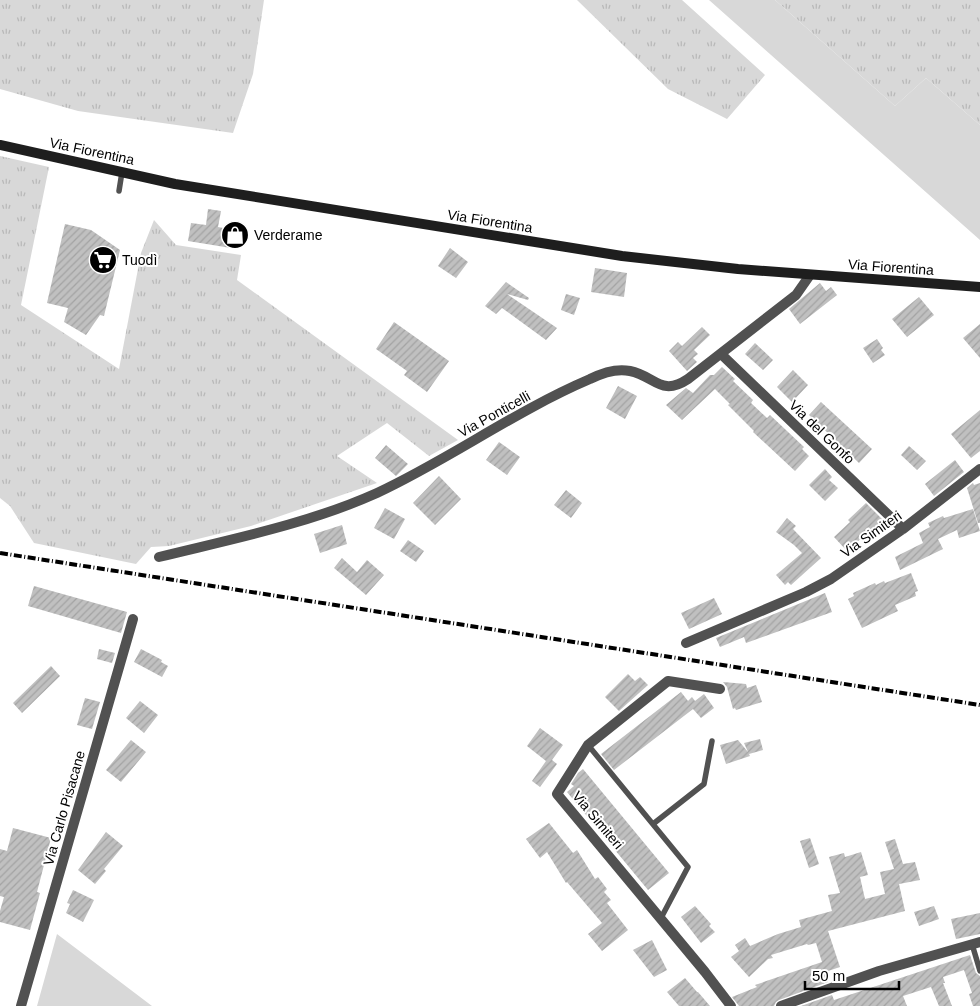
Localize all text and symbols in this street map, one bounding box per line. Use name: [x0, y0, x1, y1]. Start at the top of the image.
street label: Via Fiorentina: [48, 134, 136, 168]
street label: Via Fiorentina: [446, 206, 534, 236]
shop icon: Verderame: [220, 220, 250, 250]
place label: Verderame: [254, 227, 323, 243]
supermarket icon: Tuodì: [88, 245, 118, 275]
place label: Tuodì: [122, 252, 157, 268]
street label: Via Fiorentina: [847, 256, 935, 278]
street label: Via Ponticelli: [455, 388, 533, 440]
street label: Via del Gonfo: [786, 397, 858, 467]
street label: Via Simiteri: [838, 507, 904, 561]
street label: Via Carlo Pisacane: [40, 748, 88, 867]
street label: Via Simiteri: [569, 788, 627, 852]
scale bar: [805, 958, 899, 990]
text: 50 m: [812, 967, 845, 984]

